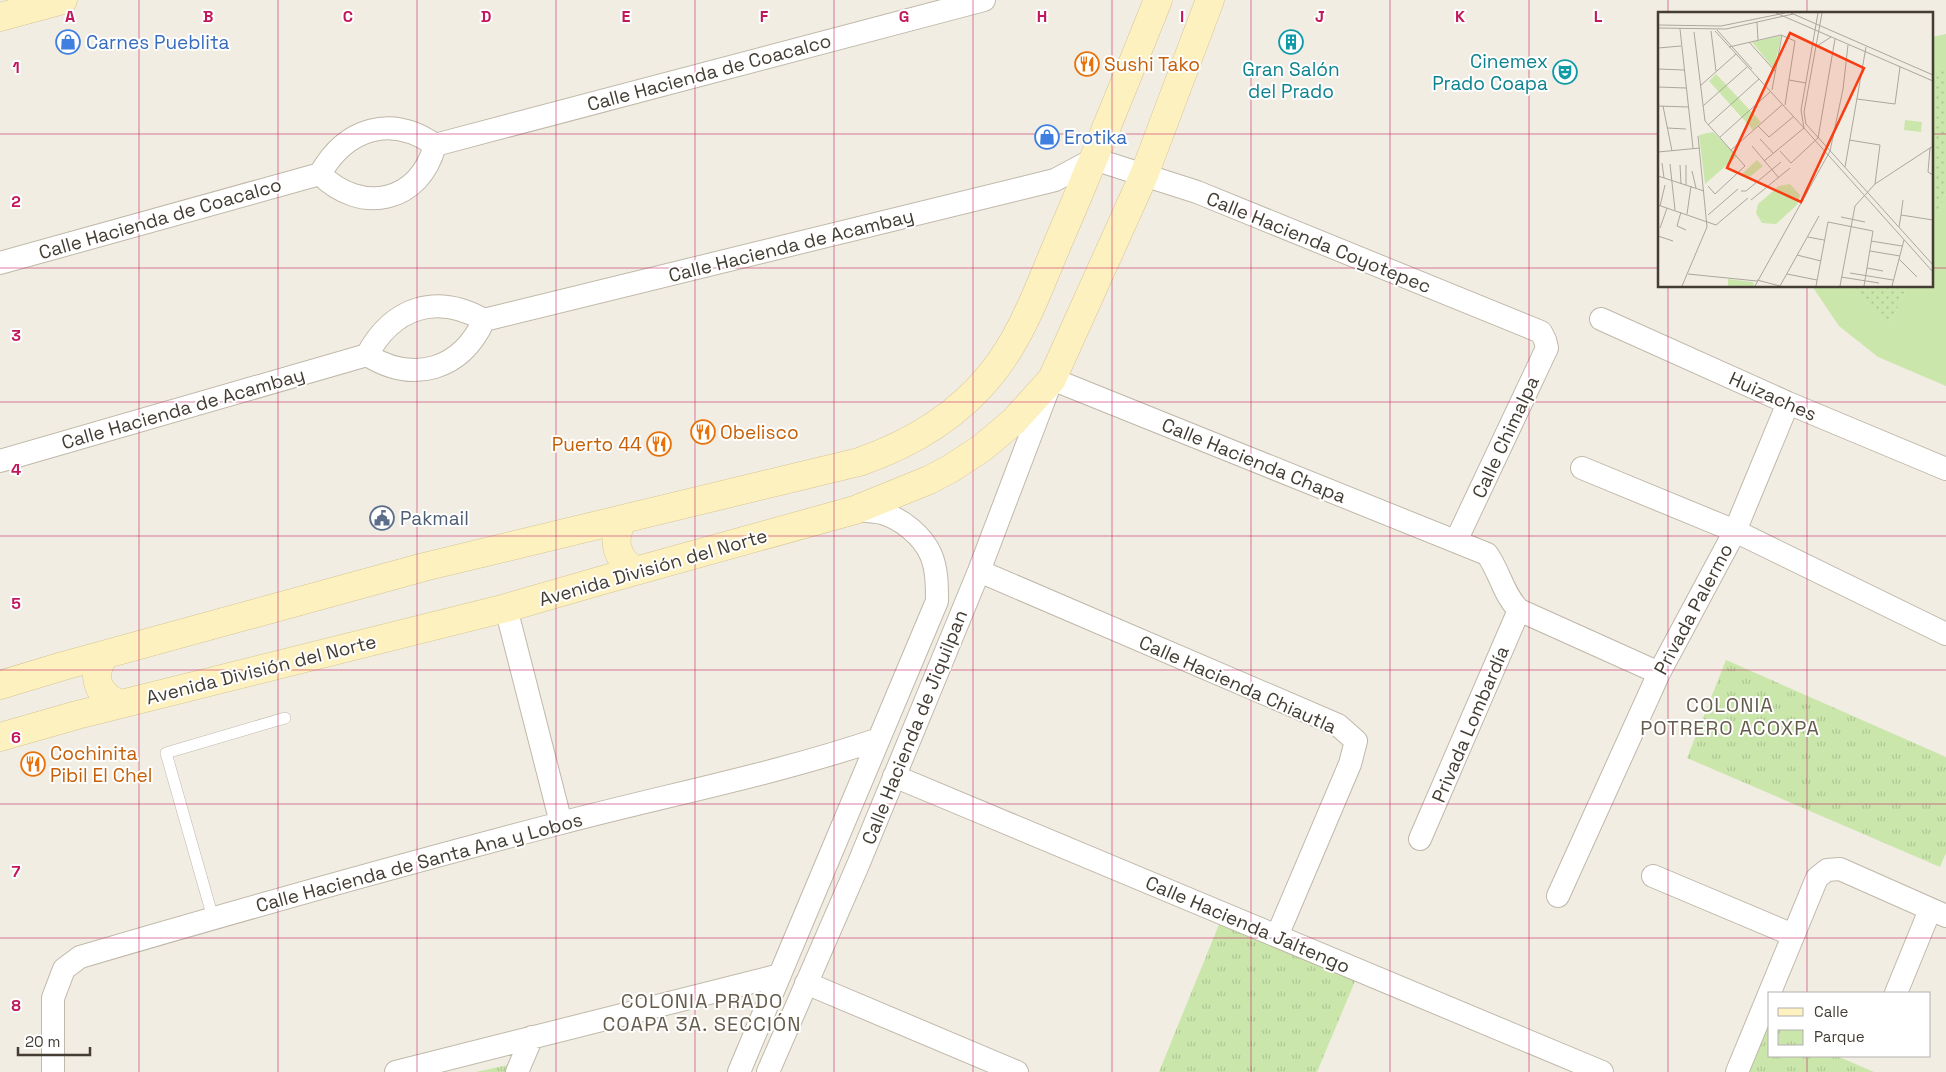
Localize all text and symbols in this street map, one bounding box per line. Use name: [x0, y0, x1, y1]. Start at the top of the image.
text: A: [65, 6, 75, 27]
text: B: [203, 6, 213, 27]
text: C: [343, 6, 353, 27]
text: D: [481, 6, 491, 27]
text: E: [622, 6, 631, 27]
text: F: [760, 6, 769, 27]
text: G: [899, 6, 909, 27]
text: H: [1037, 6, 1047, 27]
text: I: [1180, 6, 1184, 27]
text: J: [1315, 6, 1325, 27]
text: K: [1455, 6, 1465, 27]
text: L: [1594, 6, 1603, 27]
inset map: [1658, 12, 1934, 288]
street label: Calle Hacienda de Coacalco: [584, 28, 834, 117]
shop icon: Carnes Pueblita: [55, 29, 81, 55]
building icon: Gran Salón del Prado: [1278, 29, 1304, 55]
place label: Carnes Pueblita: [86, 30, 230, 55]
place label: Cinemex Prado Coapa: [1432, 49, 1548, 96]
restaurant icon: Sushi Tako: [1074, 51, 1100, 77]
place label: Sushi Tako: [1104, 52, 1200, 77]
text: 1: [12, 57, 20, 78]
place label: Gran Salón del Prado: [1242, 57, 1340, 104]
theatre icon: Cinemex Prado Coapa: [1552, 59, 1578, 85]
shop icon: Erotika: [1034, 124, 1060, 150]
place label: Erotika: [1064, 125, 1127, 150]
street label: Calle Hacienda de Coacalco: [36, 172, 285, 265]
street label: Calle Hacienda Coyotepec: [1203, 186, 1435, 299]
text: 2: [11, 191, 21, 212]
street label: Calle Hacienda de Acambay: [666, 203, 916, 288]
text: 3: [11, 325, 21, 346]
street label: Calle Hacienda de Acambay: [59, 362, 308, 455]
street label: Huizaches: [1725, 366, 1821, 427]
street label: Calle Chimalpa: [1466, 372, 1545, 502]
street label: Calle Hacienda Chapa: [1158, 412, 1350, 509]
restaurant icon: Obelisco: [690, 419, 716, 445]
place label: Obelisco: [720, 420, 799, 445]
restaurant icon: Puerto 44: [646, 431, 672, 457]
place label: Puerto 44: [552, 432, 642, 457]
text: 4: [11, 459, 21, 480]
public building icon: Pakmail: [369, 505, 395, 531]
place label: Pakmail: [400, 506, 469, 531]
street label: Avenida División del Norte: [536, 523, 770, 612]
street label: Privada Palermo: [1648, 539, 1739, 679]
text: 5: [11, 593, 21, 614]
street label: Calle Hacienda de Jiquilpan: [856, 606, 973, 848]
street label: Avenida División del Norte: [143, 629, 379, 710]
street label: Calle Hacienda Chiautla: [1135, 630, 1341, 739]
street label: Privada Lombardía: [1426, 642, 1515, 806]
district label: COLONIA POTRERO ACOXPA: [1640, 692, 1820, 741]
text: 6: [11, 727, 21, 748]
place label: Cochinita Pibil El Chel: [50, 741, 153, 788]
restaurant icon: Cochinita Pibil El Chel: [20, 751, 46, 777]
street label: Calle Hacienda de Santa Ana y Lobos: [253, 807, 585, 918]
text: 7: [12, 861, 21, 882]
street label: Calle Hacienda Jaltengo: [1142, 870, 1354, 979]
district label: COLONIA PRADO COAPA 3A. SECCIÓN: [603, 988, 801, 1037]
legend: [1768, 992, 1931, 1057]
text: 8: [11, 995, 21, 1016]
text: Calle: [1814, 1002, 1849, 1021]
scale bar: [18, 1024, 90, 1056]
text: Parque: [1814, 1027, 1865, 1046]
text: 20 m: [25, 1032, 60, 1051]

